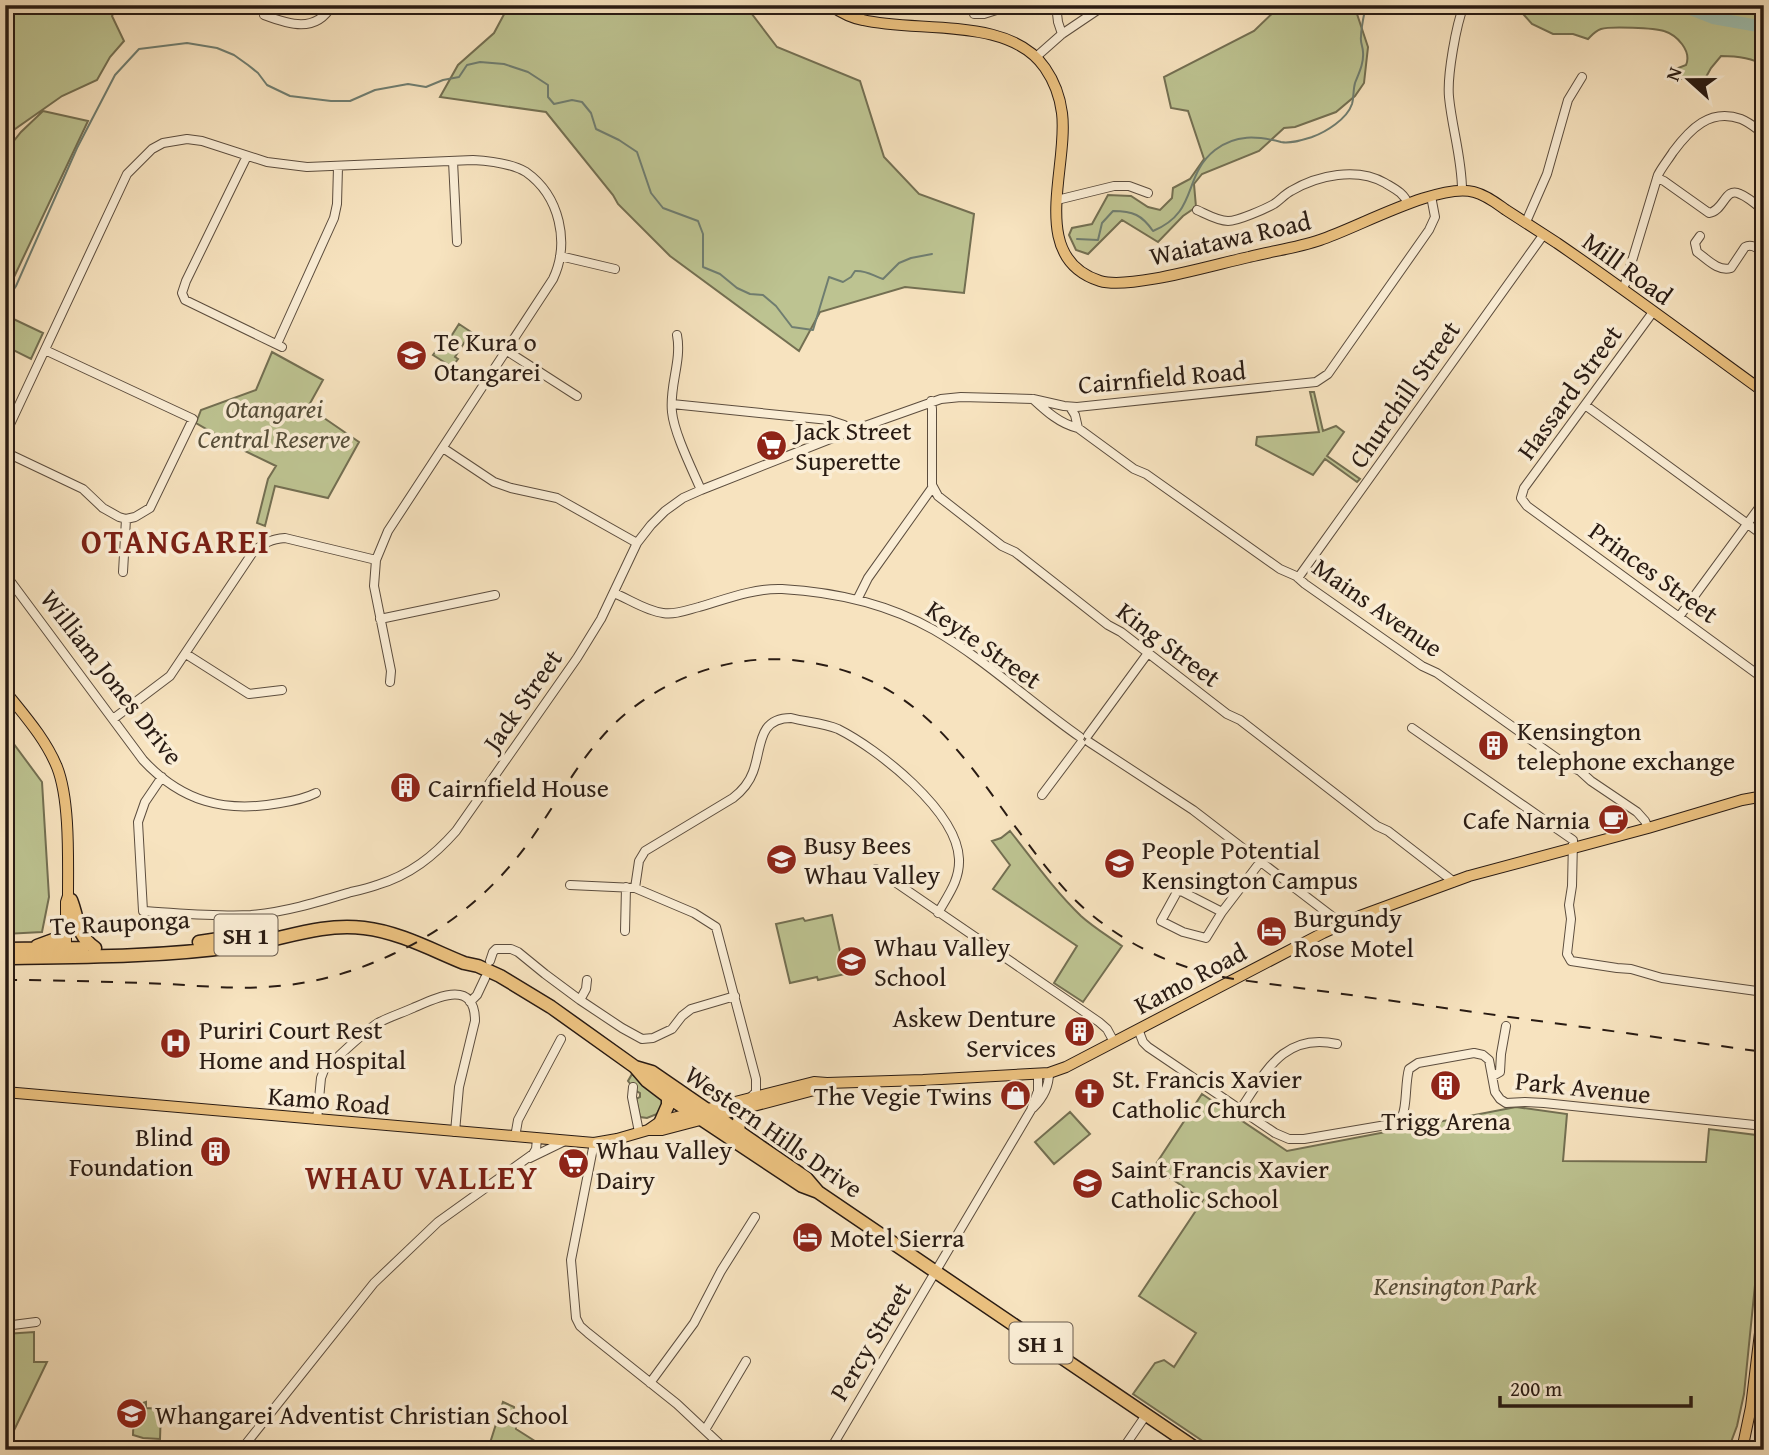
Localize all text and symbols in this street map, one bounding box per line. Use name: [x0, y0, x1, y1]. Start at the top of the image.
north arrow: [1654, 46, 1724, 116]
text: N: [1658, 63, 1689, 85]
street label: Waiatawa Road: [1145, 200, 1315, 276]
street label: Mill Road: [1575, 222, 1681, 314]
street label: Churchill Street: [1339, 312, 1469, 476]
street label: Hassard Street: [1507, 316, 1631, 468]
place label: Te Kura o Otangarei: [434, 322, 541, 391]
school or university icon: Te Kura o Otangarei: [394, 339, 428, 373]
street label: Cairnfield Road: [1077, 350, 1248, 404]
park label: Otangarei Central Reserve: [197, 389, 351, 458]
place label: Jack Street Superette: [792, 411, 911, 480]
supermarket icon: Jack Street Superette: [755, 428, 789, 462]
street label: Princes Street: [1581, 512, 1727, 632]
district label: OTANGAREI: [81, 517, 271, 565]
street label: Mains Avenue: [1305, 548, 1451, 666]
street label: William Jones Drive: [31, 581, 193, 773]
street label: Keyte Street: [918, 590, 1050, 698]
street label: King Street: [1109, 592, 1229, 696]
street label: Jack Street: [471, 641, 571, 761]
place label: Kensington telephone exchange: [1517, 711, 1735, 780]
building icon: Kensington telephone exchange: [1477, 728, 1511, 762]
place label: Cairnfield House: [428, 768, 609, 807]
building icon: Cairnfield House: [388, 770, 422, 804]
place label: Cafe Narnia: [1463, 800, 1591, 839]
cafe icon: Cafe Narnia: [1596, 802, 1630, 836]
place label: Busy Bees Whau Valley: [804, 825, 940, 894]
place label: People Potential Kensington Campus: [1142, 830, 1358, 899]
school or university icon: Busy Bees Whau Valley: [764, 842, 798, 876]
school or university icon: People Potential Kensington Campus: [1102, 847, 1136, 881]
place label: Burgundy Rose Motel: [1294, 898, 1414, 967]
street label: Te Rauponga: [49, 899, 192, 945]
road number: SH 1: [215, 915, 278, 956]
hotel icon: Burgundy Rose Motel: [1254, 915, 1288, 949]
place label: Whau Valley School: [874, 927, 1010, 996]
street label: Kamo Road: [1127, 932, 1253, 1024]
school or university icon: Whau Valley School: [834, 944, 868, 978]
place label: Askew Denture Services: [892, 998, 1056, 1067]
place label: Puriri Court Rest Home and Hospital: [199, 1010, 406, 1079]
building icon: Askew Denture Services: [1062, 1015, 1096, 1049]
hospital icon: Puriri Court Rest Home and Hospital: [159, 1027, 193, 1061]
street label: Western Hills Drive: [677, 1055, 871, 1207]
place label: St. Francis Xavier Catholic Church: [1112, 1059, 1302, 1128]
street label: Park Avenue: [1513, 1061, 1653, 1113]
building icon: Trigg Arena: [1429, 1068, 1463, 1102]
street label: Kamo Road: [266, 1075, 392, 1125]
place label: The Vegie Twins: [814, 1076, 992, 1115]
church icon: St. Francis Xavier Catholic Church: [1072, 1076, 1106, 1110]
shop icon: The Vegie Twins: [998, 1078, 1032, 1112]
place label: Trigg Arena: [1381, 1101, 1511, 1140]
place label: Blind Foundation: [69, 1117, 193, 1186]
place label: Whau Valley Dairy: [596, 1130, 732, 1199]
building icon: Blind Foundation: [199, 1134, 233, 1168]
supermarket icon: Whau Valley Dairy: [556, 1147, 590, 1181]
place label: Saint Francis Xavier Catholic School: [1111, 1149, 1329, 1218]
district label: WHAU VALLEY: [305, 1153, 539, 1201]
school or university icon: Saint Francis Xavier Catholic School: [1071, 1166, 1105, 1200]
place label: Motel Sierra: [830, 1218, 965, 1257]
hotel icon: Motel Sierra: [790, 1220, 824, 1254]
park label: Kensington Park: [1373, 1266, 1537, 1305]
street label: Percy Street: [819, 1274, 921, 1408]
road number: SH 1: [1010, 1322, 1072, 1364]
scale bar: [1500, 1364, 1690, 1408]
text: 200 m: [1510, 1373, 1562, 1404]
place label: Whangarei Adventist Christian School: [155, 1395, 568, 1434]
school or university icon: Whangarei Adventist Christian School: [115, 1397, 149, 1431]

